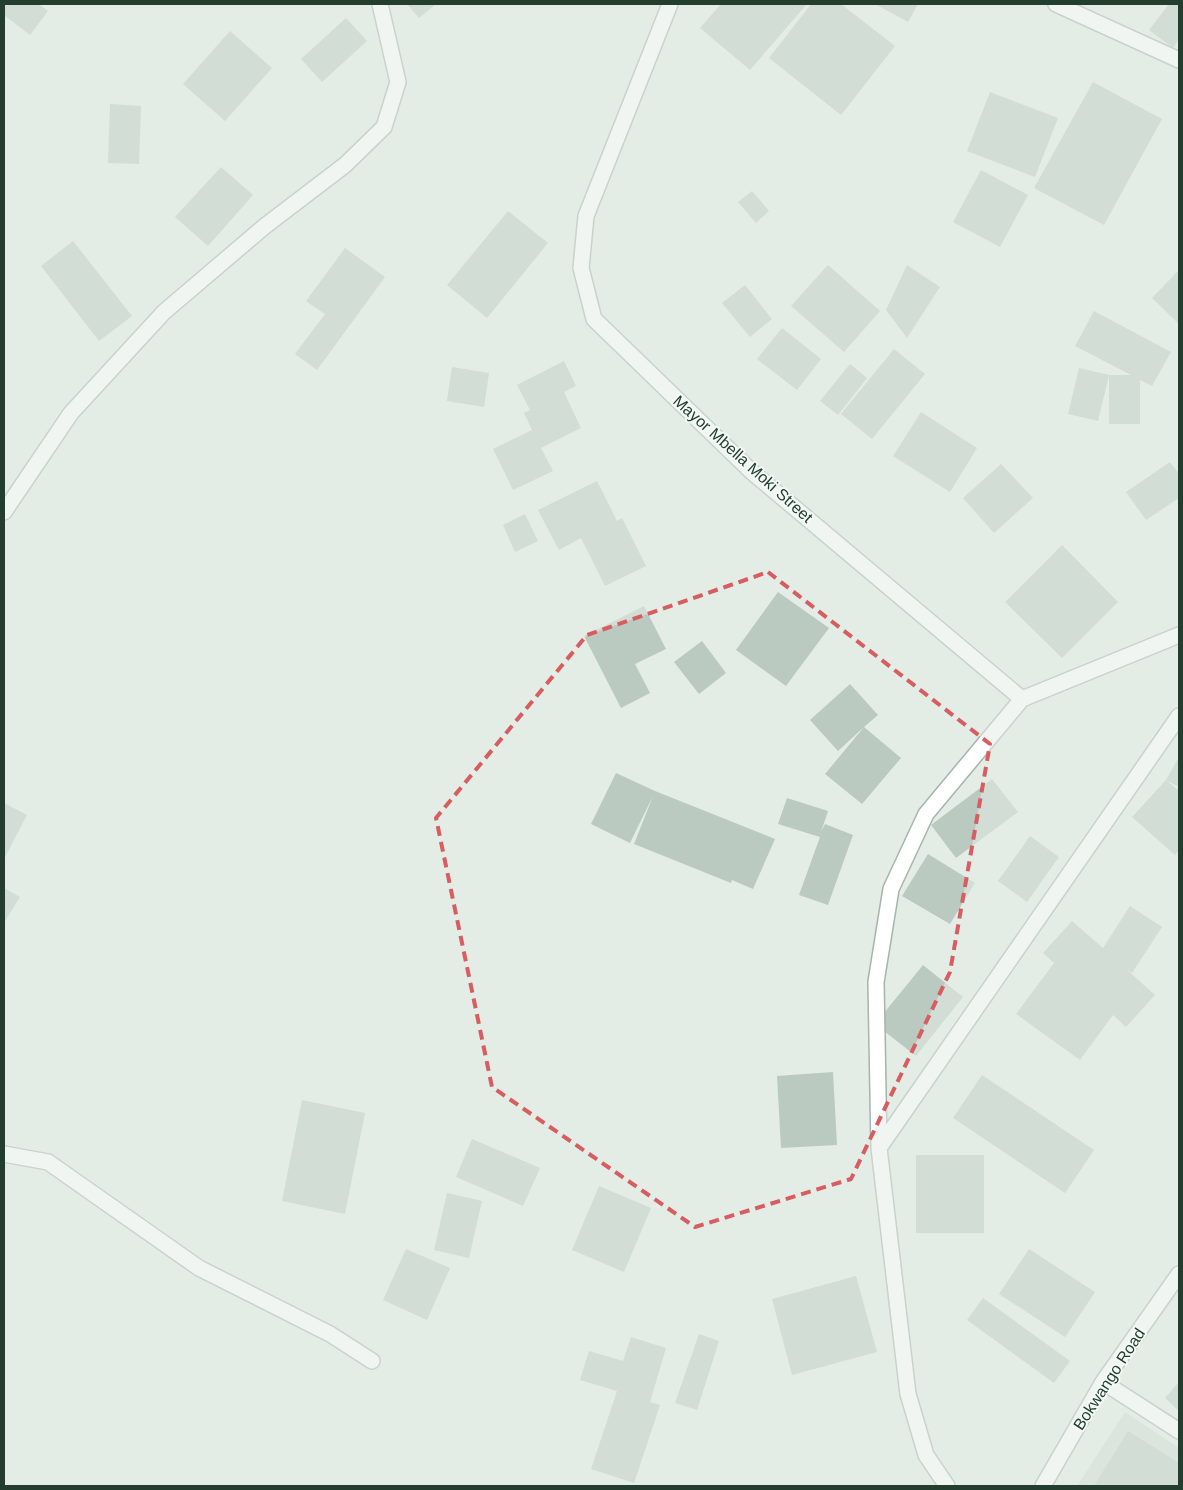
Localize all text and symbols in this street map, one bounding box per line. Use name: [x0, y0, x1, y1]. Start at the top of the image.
street label: Mayor Mbella Moki Street: [670, 392, 816, 526]
street label: Bokwango Road: [1070, 1325, 1148, 1433]

